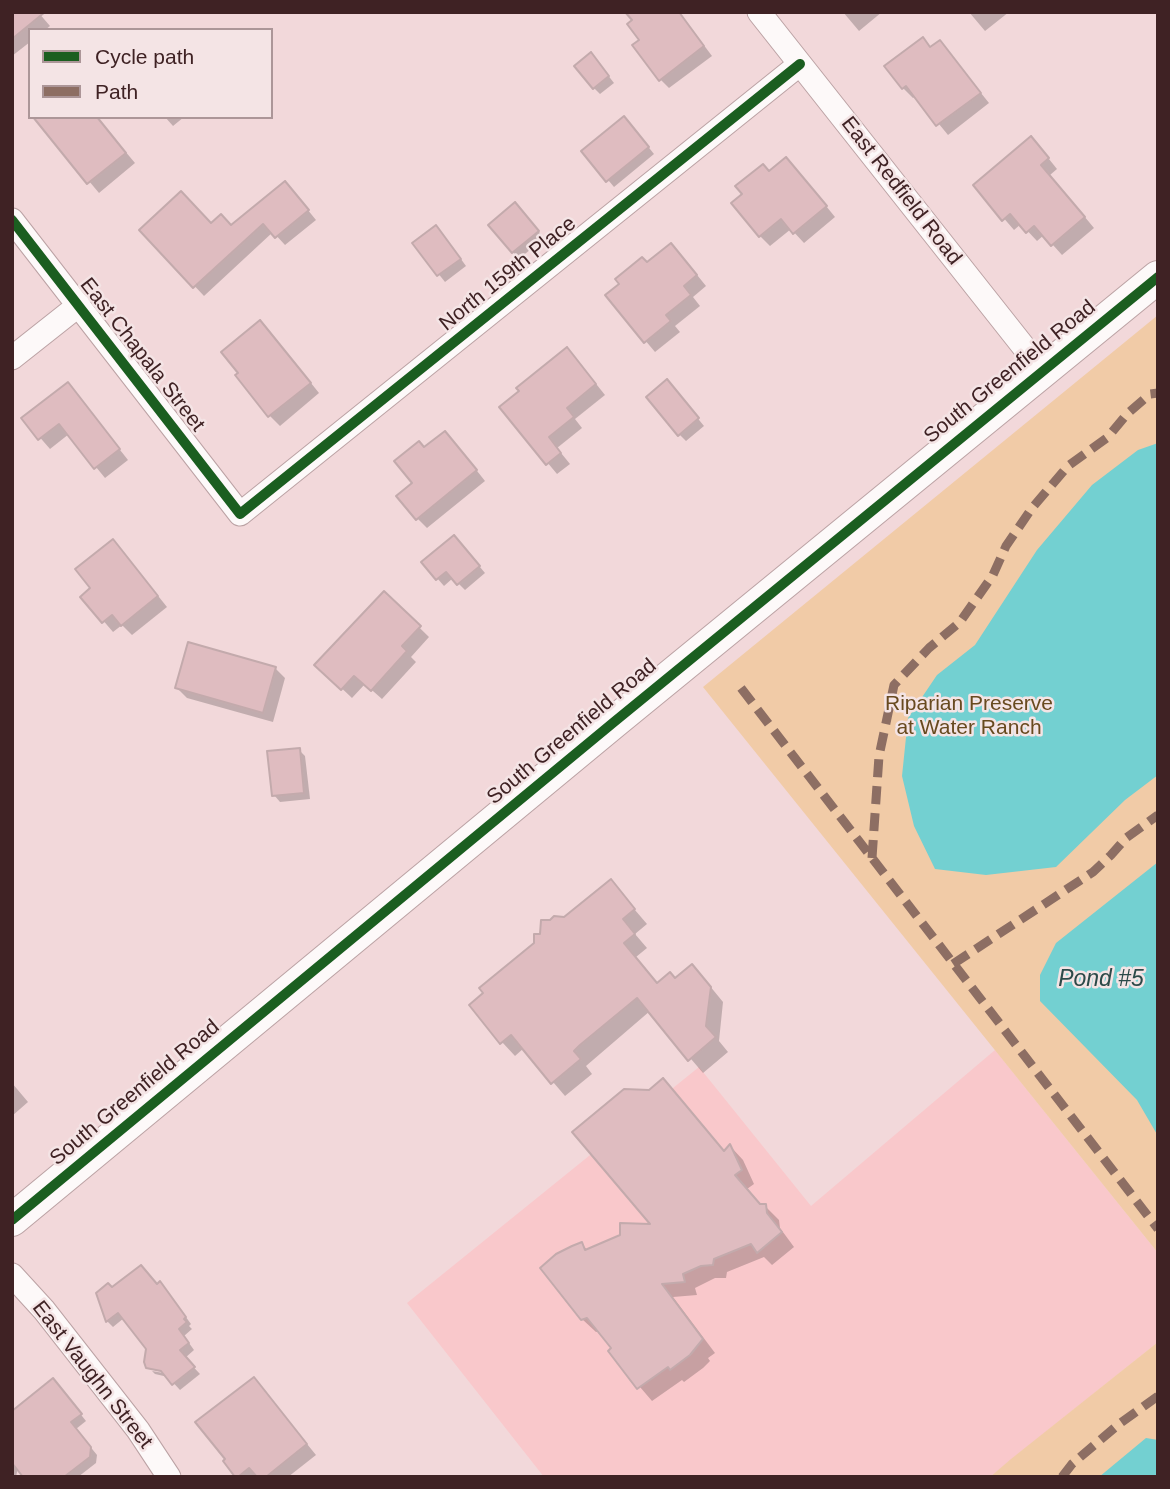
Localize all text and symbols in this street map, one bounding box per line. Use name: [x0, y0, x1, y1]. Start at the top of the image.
legend: [28, 28, 273, 119]
text: Cycle path: [95, 45, 194, 68]
text: Path: [95, 80, 138, 103]
street label: East Redfield Road: [835, 112, 967, 270]
street label: North 159th Place: [435, 211, 581, 337]
street label: East Chapala Street: [74, 273, 210, 437]
street label: South Greenfield Road: [919, 295, 1101, 449]
street label: South Greenfield Road: [482, 654, 662, 810]
park label: Riparian Preserve at Water Ranch: [885, 691, 1053, 741]
water label: Pond #5: [1058, 966, 1144, 994]
street label: South Greenfield Road: [45, 1015, 225, 1171]
street label: East Vaughn Street: [26, 1296, 158, 1454]

